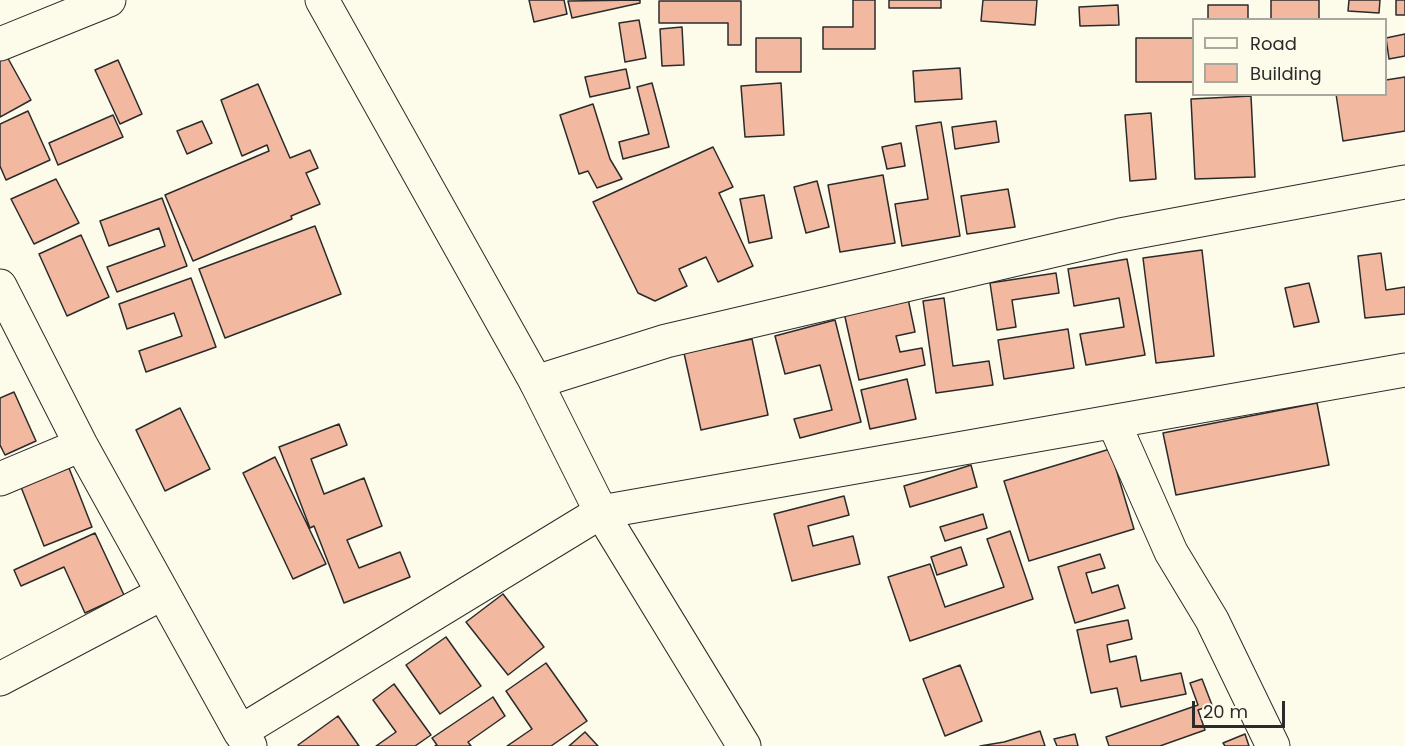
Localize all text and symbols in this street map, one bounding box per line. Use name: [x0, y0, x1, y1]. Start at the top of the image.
legend: [1192, 18, 1387, 96]
text: Road: [1250, 31, 1297, 56]
text: Building: [1250, 61, 1322, 86]
scale bar: [1195, 689, 1288, 727]
text: 20 m: [1203, 699, 1248, 724]

